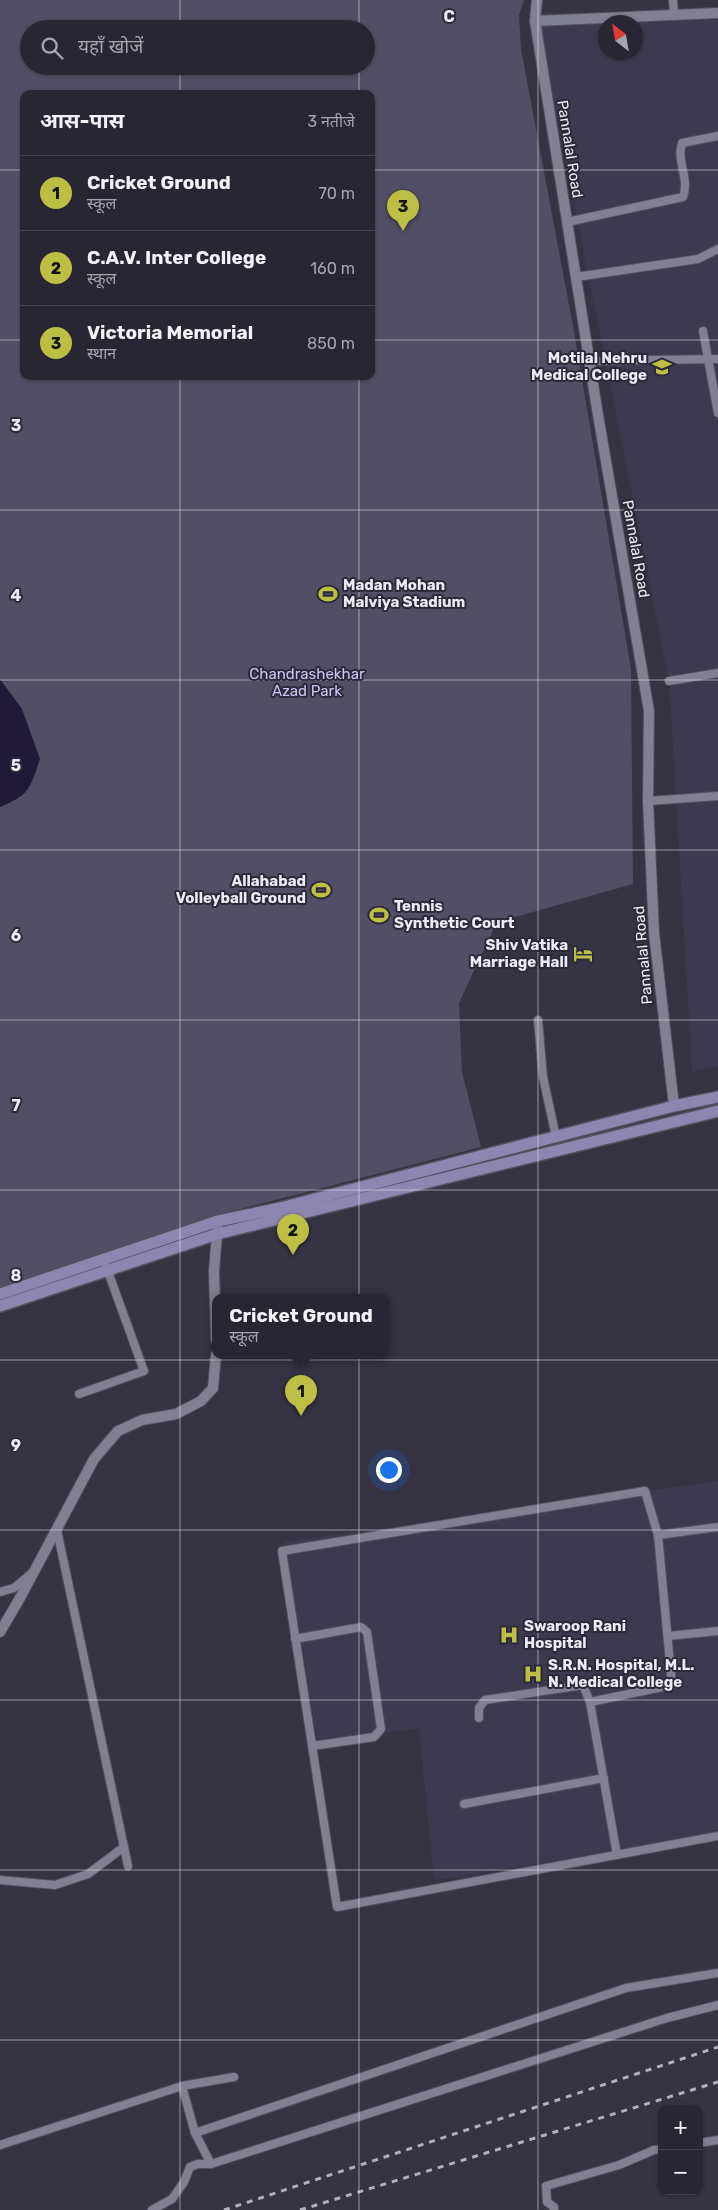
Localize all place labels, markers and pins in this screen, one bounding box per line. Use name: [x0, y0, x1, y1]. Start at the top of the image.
pin: 3: [387, 190, 419, 231]
place label: Motilal Nehru Medical College: [531, 349, 647, 384]
school or university icon: Motilal Nehru Medical College: [651, 356, 673, 378]
place label: Madan Mohan Malviya Stadium: [343, 576, 465, 611]
sports icon: Madan Mohan Malviya Stadium: [317, 583, 339, 605]
place label: Allahabad Volleyball Ground: [176, 872, 306, 907]
sports icon: Allahabad Volleyball Ground: [310, 879, 332, 901]
place label: Tennis Synthetic Court: [394, 897, 515, 932]
sports icon: Tennis Synthetic Court: [368, 904, 390, 926]
place label: Shiv Vatika Marriage Hall: [470, 936, 568, 971]
hotel icon: Shiv Vatika Marriage Hall: [572, 943, 594, 965]
pin: 2: [277, 1214, 309, 1255]
pin: 1: [285, 1375, 317, 1416]
place label: Swaroop Rani Hospital: [524, 1617, 626, 1652]
hospital icon: Swaroop Rani Hospital: [498, 1624, 520, 1646]
place label: S.R.N. Hospital, M.L. N. Medical College: [548, 1656, 695, 1691]
hospital icon: S.R.N. Hospital, M.L. N. Medical College: [522, 1663, 544, 1685]

